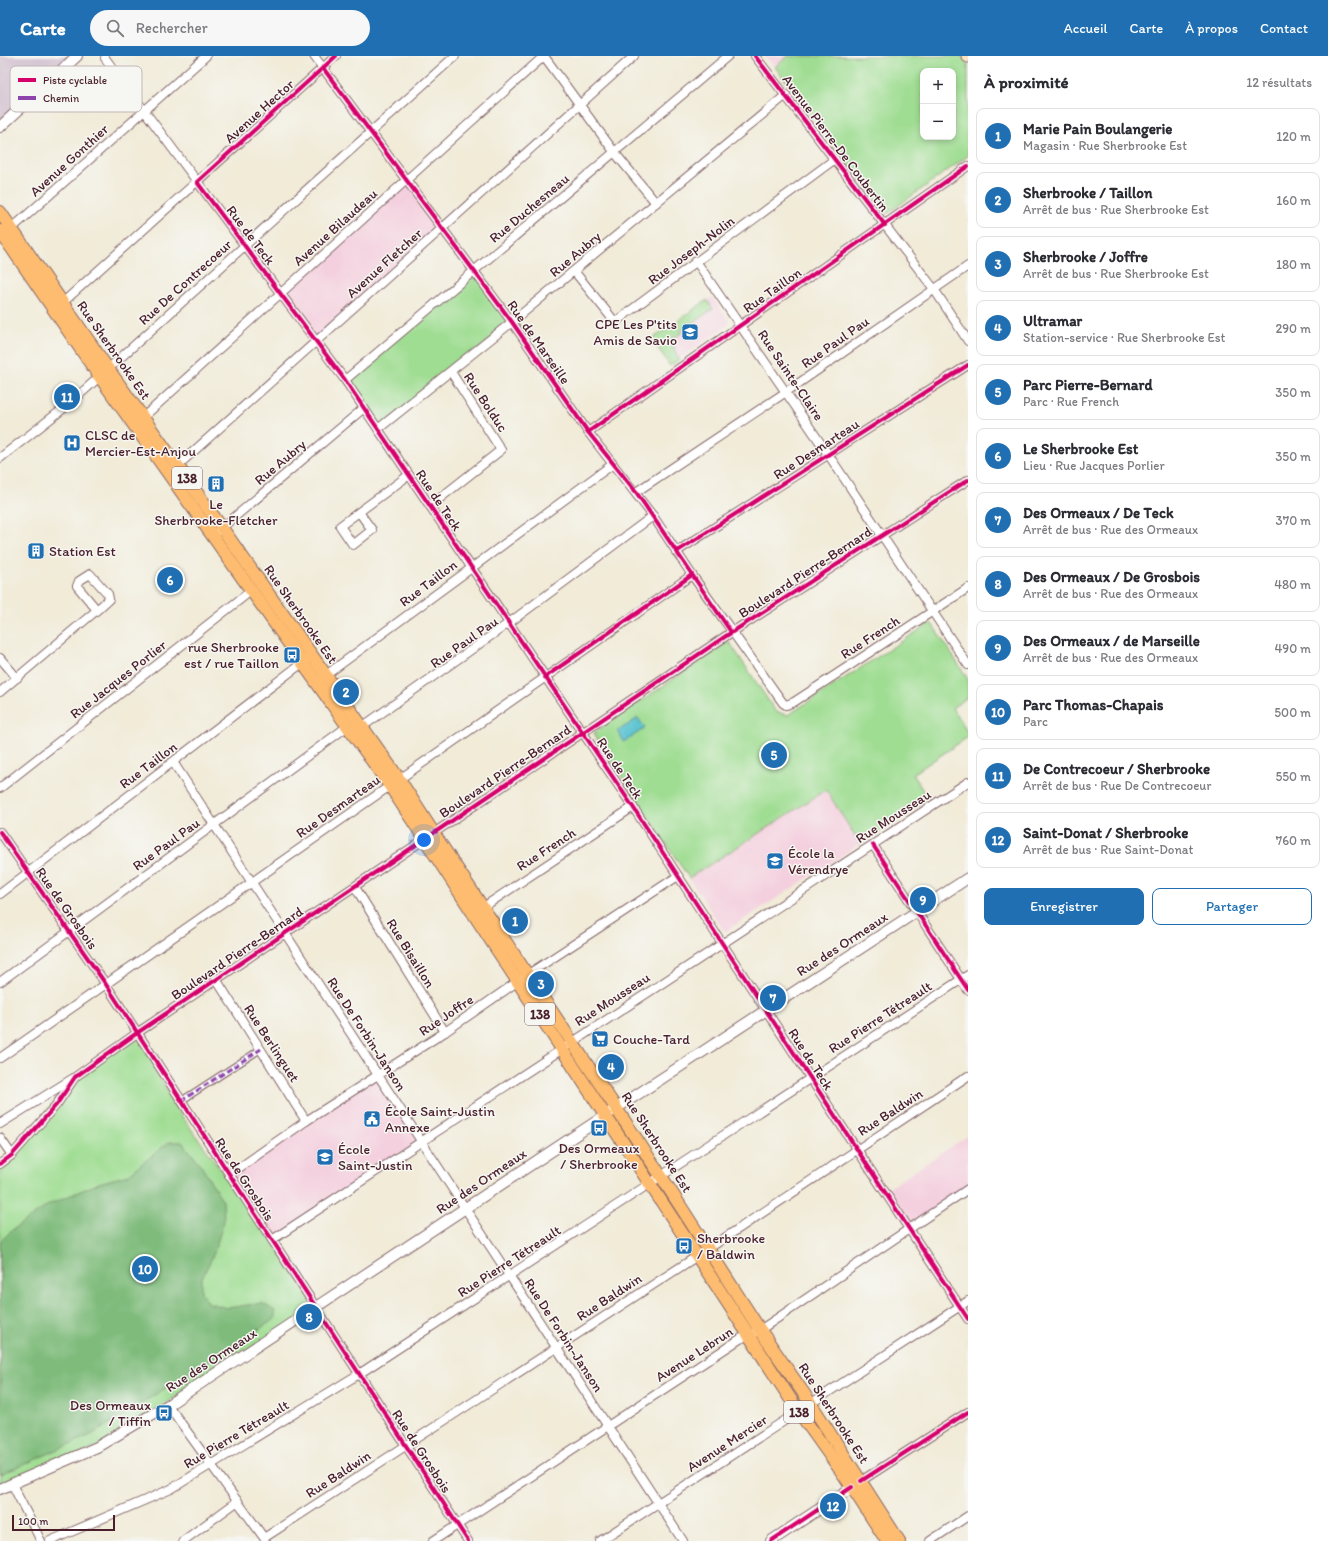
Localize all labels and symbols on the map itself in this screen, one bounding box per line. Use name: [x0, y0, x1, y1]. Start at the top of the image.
legend: [10, 66, 142, 112]
street label: Avenue Pierre-De Coubertin: [778, 71, 893, 215]
text: Piste cyclable: [43, 74, 107, 87]
street label: Avenue Hector: [221, 75, 298, 147]
text: Chemin: [43, 92, 80, 105]
street label: Avenue Gonthier: [26, 120, 113, 200]
street label: Rue Duchesneau: [486, 170, 573, 247]
street label: Avenue Bilaudeau: [290, 185, 381, 270]
street label: Rue de Teck: [223, 202, 279, 269]
street label: Rue Joseph-Nolin: [645, 212, 738, 288]
street label: Avenue Fletcher: [343, 225, 426, 302]
street label: Rue Aubry: [546, 228, 605, 281]
street label: Rue De Contrecoeur: [135, 236, 236, 329]
street label: Rue Taillon: [740, 264, 805, 317]
street label: Rue de Marseille: [503, 297, 574, 388]
street label: Rue Sherbrooke Est: [73, 298, 154, 403]
street label: Rue Paul Pau: [798, 313, 873, 372]
place label: CPE Les P'tits Amis de Savio: [594, 316, 677, 349]
school or university icon: CPE Les P'tits Amis de Savio: [680, 322, 700, 342]
street label: Rue Sainte-Claire: [754, 327, 828, 424]
street label: Rue Bolduc: [460, 369, 511, 436]
pin: 11: [54, 382, 80, 412]
street label: Rue Desmarteau: [770, 415, 863, 483]
place label: CLSC de Mercier-Est-Anjou: [85, 427, 196, 460]
hospital icon: CLSC de Mercier-Est-Anjou: [62, 433, 82, 453]
street label: Rue Aubry: [251, 436, 310, 489]
street label: Rue de Teck: [412, 466, 466, 535]
road number: 138: [172, 467, 202, 489]
building icon: Le Sherbrooke-Fletcher: [206, 474, 226, 494]
place label: Le Sherbrooke-Fletcher: [154, 496, 278, 529]
street label: Boulevard Pierre-Bernard: [735, 523, 875, 622]
building icon: Station Est: [26, 541, 46, 561]
place label: Station Est: [49, 543, 116, 560]
street label: Rue Taillon: [396, 556, 460, 611]
street label: Rue Sherbrooke Est: [260, 562, 341, 667]
pin: 6: [157, 565, 183, 595]
street label: Rue French: [837, 612, 903, 663]
street label: Rue Paul Pau: [427, 613, 502, 672]
street label: Rue Jacques Porlier: [67, 636, 170, 722]
place label: rue Sherbrooke est / rue Taillon: [184, 639, 279, 672]
bus stop icon: rue Sherbrooke est / rue Taillon: [282, 645, 302, 665]
pin: 2: [333, 677, 359, 707]
street label: Boulevard Pierre-Bernard: [436, 721, 575, 822]
street label: Rue de Teck: [593, 734, 647, 803]
street label: Rue Taillon: [116, 738, 180, 793]
pin: 5: [761, 740, 787, 770]
street label: Rue Desmarteau: [293, 771, 384, 842]
street label: Rue Mousseau: [852, 786, 934, 847]
street label: Rue Paul Pau: [129, 814, 203, 874]
street label: Rue French: [513, 824, 579, 875]
your location: [414, 830, 434, 850]
place label: École la Vérendrye: [788, 845, 849, 878]
school or university icon: École la Vérendrye: [765, 851, 785, 871]
street label: Rue de Grosbois: [32, 864, 101, 953]
pin: 9: [910, 885, 936, 915]
street label: Boulevard Pierre-Bernard: [168, 903, 307, 1004]
pin: 1: [502, 906, 528, 936]
street label: Rue des Ormeaux: [793, 908, 891, 980]
street label: Rue Bisaillon: [383, 915, 439, 991]
pin: 3: [528, 969, 554, 999]
street label: Rue Mousseau: [571, 969, 653, 1030]
street label: Rue De Forbin-Janson: [323, 974, 410, 1094]
street label: Rue Pierre Tétreault: [825, 978, 935, 1057]
pin: 7: [760, 983, 786, 1013]
street label: Rue Joffre: [416, 991, 477, 1040]
street label: Rue Berlinguet: [240, 1001, 303, 1085]
road number: 138: [525, 1003, 555, 1025]
street label: Rue de Teck: [784, 1025, 837, 1094]
supermarket icon: Couche-Tard: [590, 1029, 610, 1049]
place label: Couche-Tard: [613, 1031, 690, 1048]
pin: 4: [598, 1052, 624, 1082]
street label: Rue Baldwin: [854, 1085, 926, 1140]
street label: Rue Sherbrooke Est: [618, 1089, 696, 1196]
place label: École Saint-Justin Annexe: [385, 1103, 495, 1136]
public building icon: École Saint-Justin Annexe: [362, 1109, 382, 1129]
bus stop icon: Des Ormeaux / Sherbrooke: [589, 1118, 609, 1138]
street label: Rue de Grosbois: [211, 1134, 278, 1224]
place label: Des Ormeaux / Sherbrooke: [558, 1140, 640, 1173]
place label: École Saint-Justin: [338, 1141, 413, 1174]
street label: Rue des Ormeaux: [433, 1145, 530, 1218]
school or university icon: École Saint-Justin: [315, 1147, 335, 1167]
street label: Rue Pierre Tétreault: [454, 1222, 564, 1301]
place label: Sherbrooke / Baldwin: [697, 1230, 766, 1263]
bus stop icon: Sherbrooke / Baldwin: [674, 1236, 694, 1256]
pin: 10: [132, 1254, 158, 1284]
street label: Rue Baldwin: [573, 1270, 645, 1325]
street label: Rue De Forbin-Janson: [520, 1275, 607, 1395]
pin: 8: [296, 1302, 322, 1332]
street label: Avenue Lebrun: [652, 1323, 737, 1386]
street label: Rue des Ormeaux: [162, 1324, 260, 1396]
street label: Rue Sherbrooke Est: [795, 1360, 873, 1467]
street label: Rue Pierre Tétreault: [181, 1396, 292, 1473]
place label: Des Ormeaux / Tiffin: [70, 1397, 151, 1430]
road number: 138: [784, 1401, 814, 1423]
bus stop icon: Des Ormeaux / Tiffin: [154, 1403, 174, 1423]
street label: Rue de Grosbois: [388, 1406, 455, 1496]
street label: Avenue Mercier: [684, 1411, 771, 1476]
street label: Rue Baldwin: [302, 1447, 374, 1502]
pin: 12: [820, 1491, 846, 1521]
scale bar: [12, 1513, 115, 1532]

